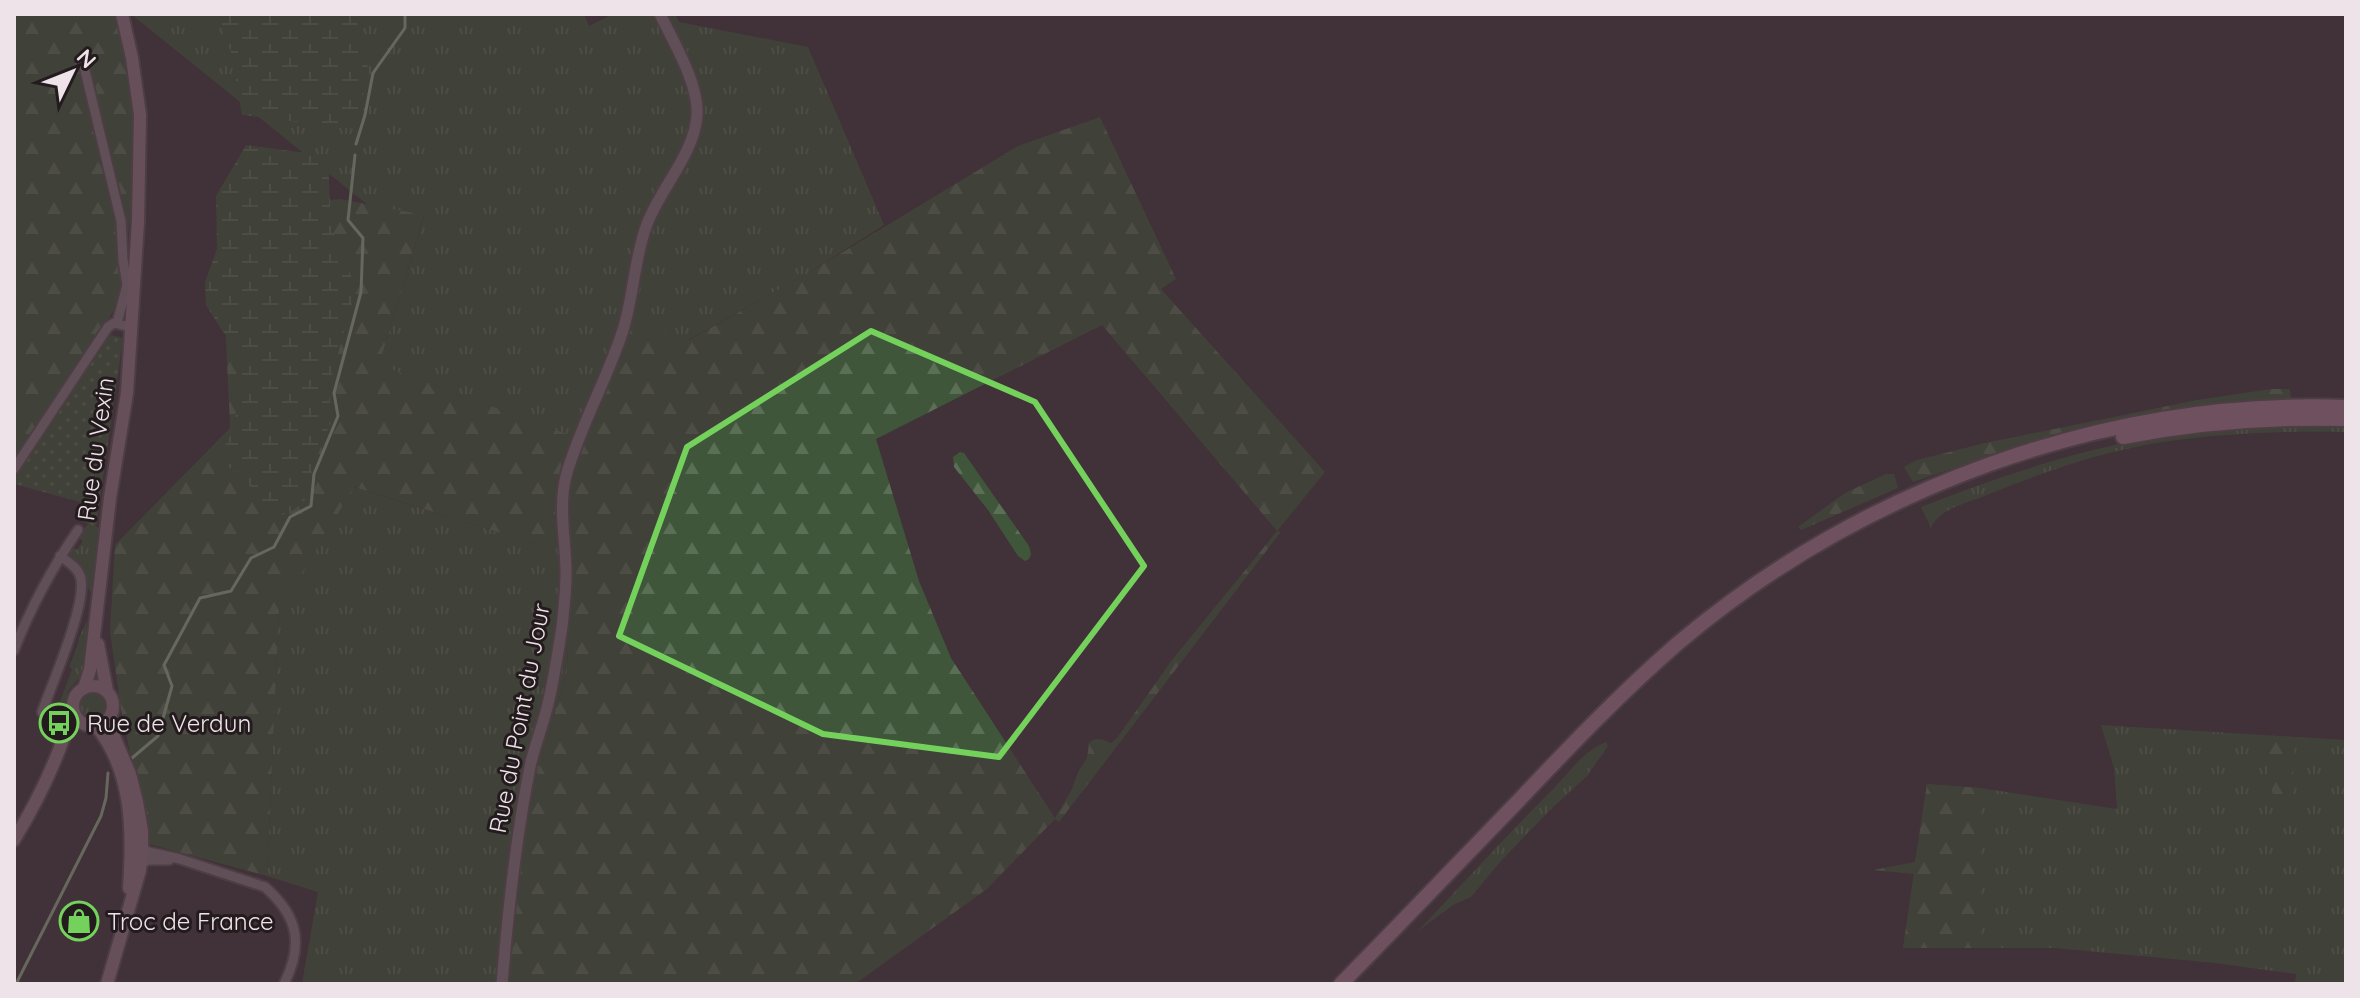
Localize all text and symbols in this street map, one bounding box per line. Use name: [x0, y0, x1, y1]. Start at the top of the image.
north arrow: [32, 32, 112, 112]
text: N: [71, 43, 102, 74]
street label: Rue du Vexin: [70, 376, 120, 522]
street label: Rue du Point du Jour: [482, 601, 556, 835]
bus stop icon: Rue de Verdun: [38, 702, 80, 744]
place label: Rue de Verdun: [87, 708, 251, 738]
shop icon: Troc de France: [58, 900, 100, 942]
place label: Troc de France: [107, 906, 274, 936]

